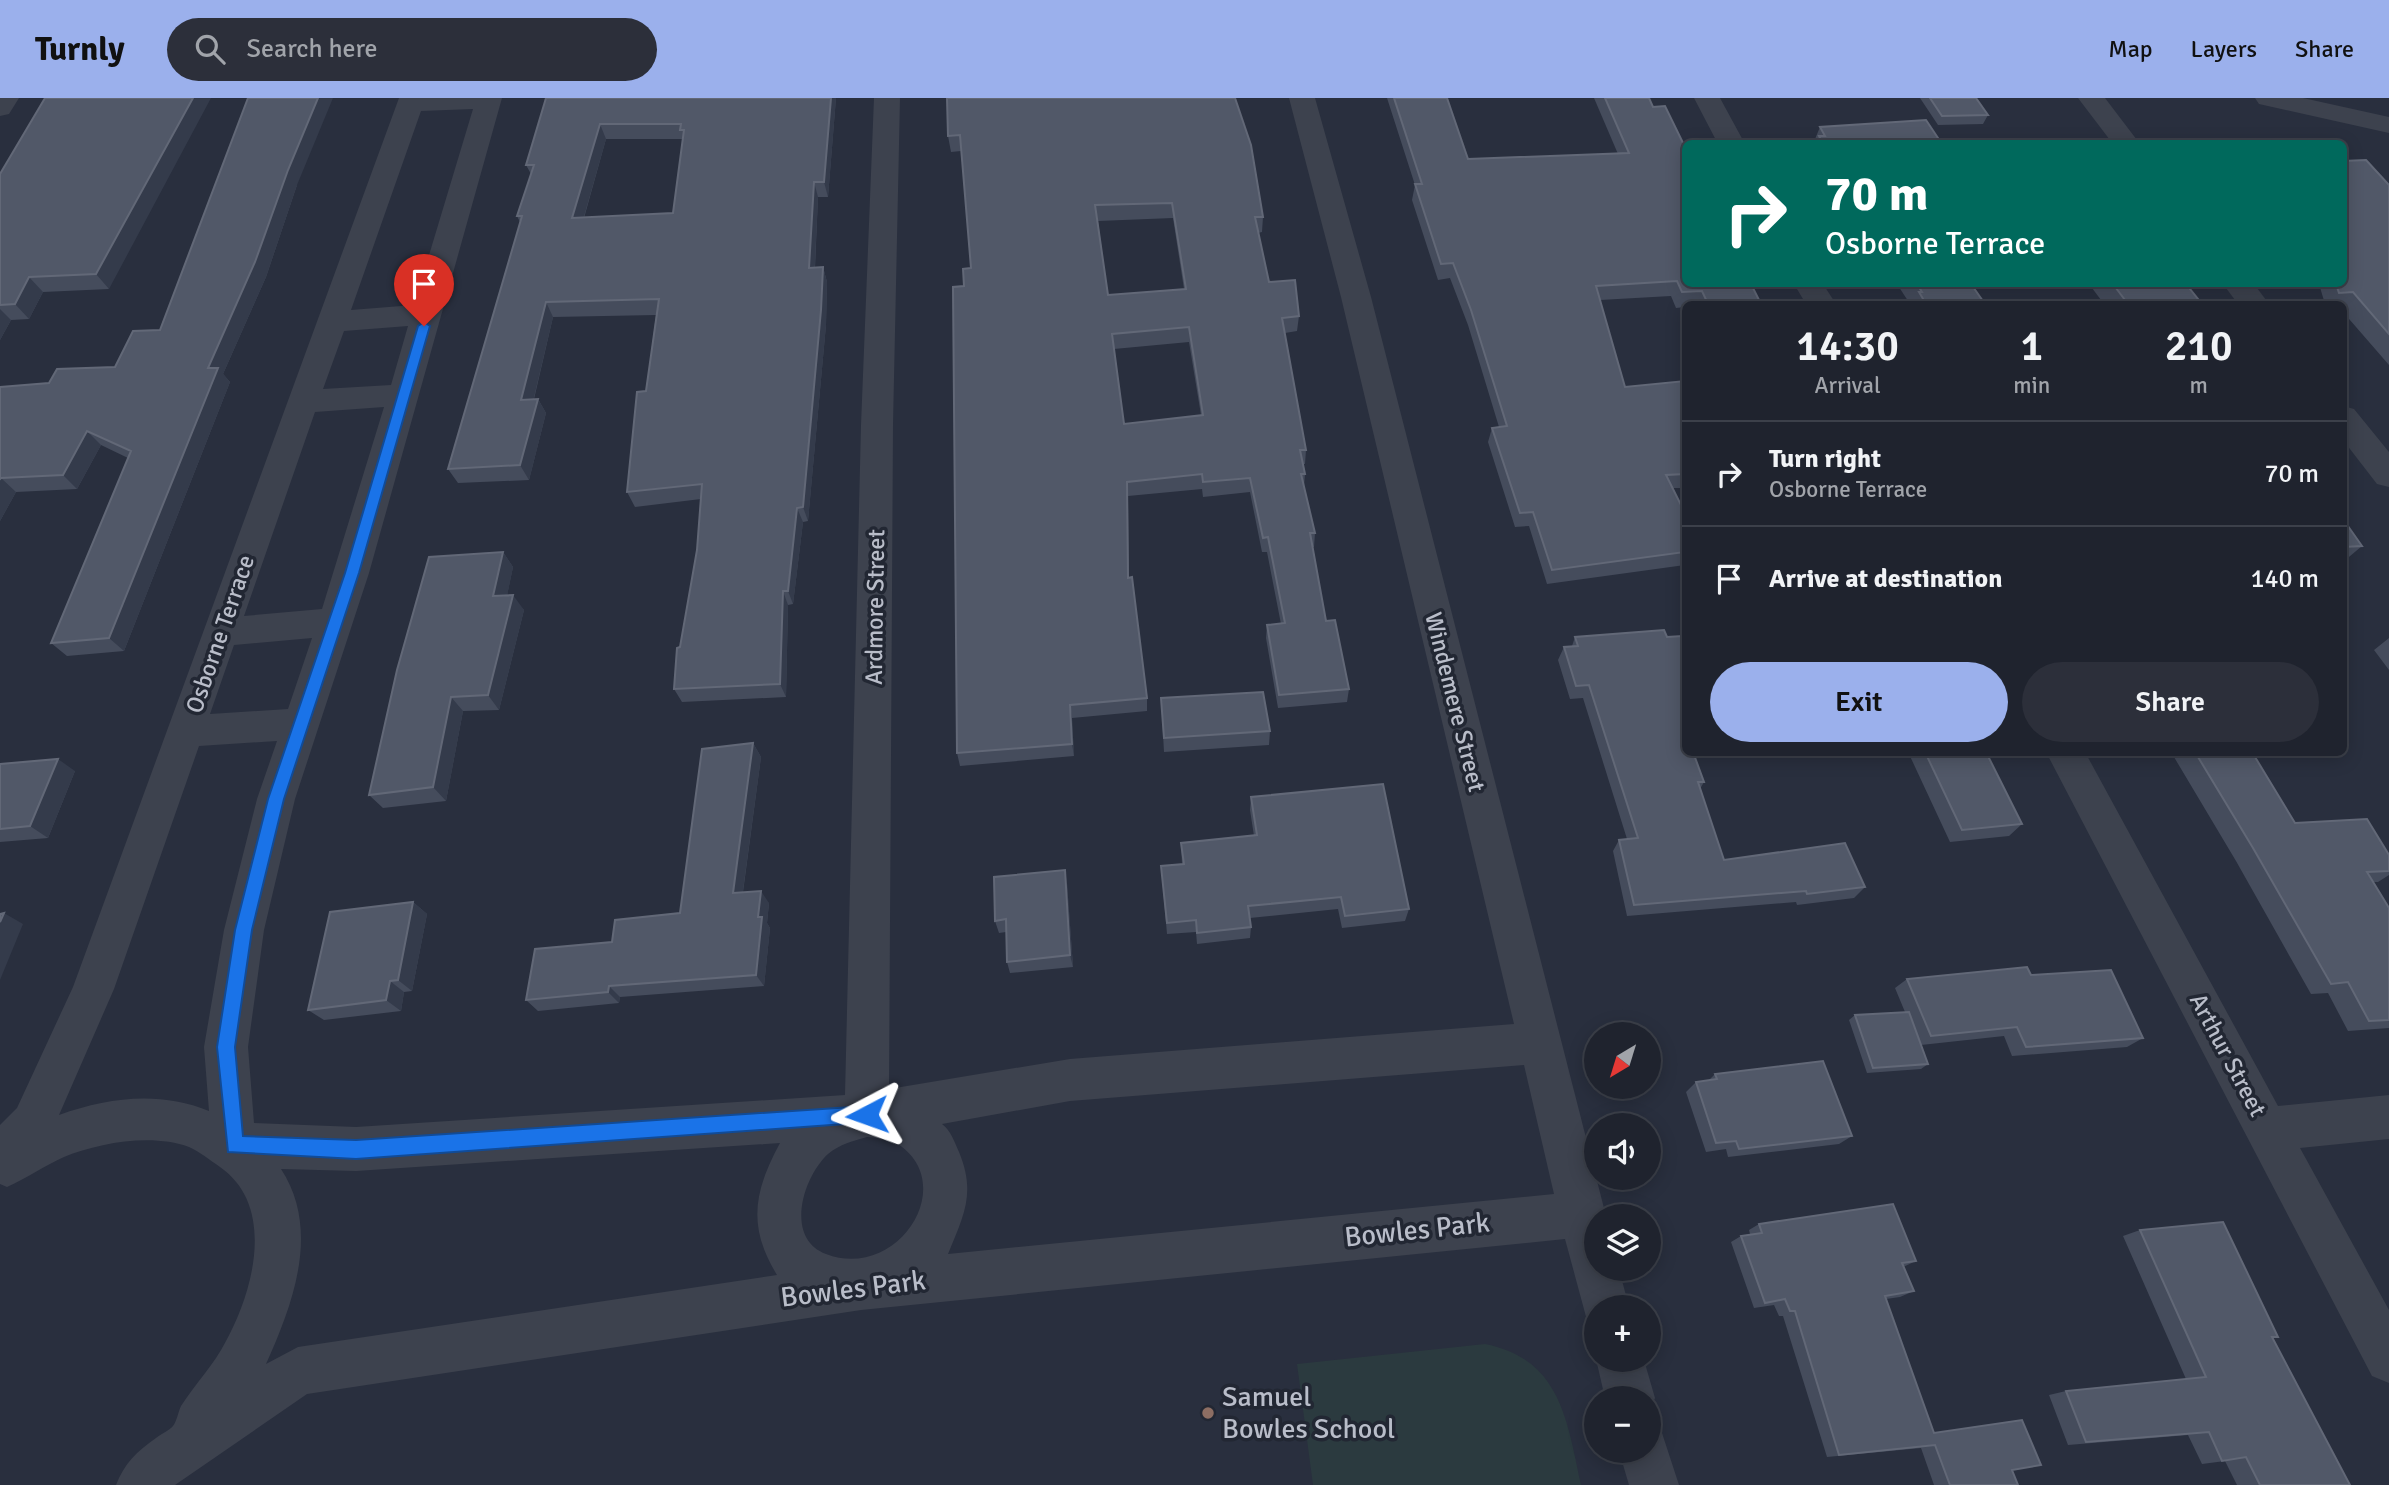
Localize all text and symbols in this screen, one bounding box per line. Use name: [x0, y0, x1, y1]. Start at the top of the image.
search box: [167, 18, 657, 81]
text: Turnly: [35, 29, 125, 70]
icon: search: [191, 30, 229, 68]
text: Search here: [247, 33, 378, 65]
text: Map: [2108, 34, 2153, 64]
text: Layers: [2191, 34, 2257, 64]
text: Share: [2295, 34, 2354, 64]
text: 70 m: [1825, 164, 1928, 224]
icon: right: [1710, 168, 1801, 259]
text: Osborne Terrace: [1825, 224, 2045, 263]
pin: [394, 254, 454, 326]
icon: arrive: [405, 265, 443, 303]
text: 14:30: [1796, 321, 1899, 372]
text: 1: [2020, 321, 2043, 372]
text: 210: [2165, 321, 2233, 372]
text: Arrival: [1814, 371, 1881, 400]
text: min: [2013, 371, 2050, 400]
text: m: [2189, 371, 2208, 400]
text: Turn right: [1769, 443, 1881, 475]
icon: right: [1710, 455, 1748, 493]
text: 70 m: [2264, 458, 2319, 490]
text: Osborne Terrace: [1769, 475, 1927, 504]
street label: Ardmore Street: [859, 529, 891, 685]
street label: Osborne Terrace: [179, 551, 261, 717]
icon: arrive: [1710, 560, 1748, 598]
text: Arrive at destination: [1769, 563, 2002, 595]
text: 140 m: [2250, 563, 2319, 595]
street label: Windemere Street: [1418, 609, 1492, 795]
button: Exit: [1710, 662, 2008, 742]
button: Share: [2022, 662, 2319, 742]
street label: Arthur Street: [2183, 988, 2273, 1122]
north arrow: [1584, 1022, 1661, 1099]
map controls: [1584, 1022, 1661, 1463]
position arrow: [830, 1078, 904, 1152]
button: sound: [1584, 1113, 1661, 1190]
button: layers: [1584, 1204, 1661, 1281]
street label: Bowles Park: [1343, 1205, 1491, 1255]
street label: Bowles Park: [779, 1263, 927, 1315]
button: +: [1584, 1295, 1661, 1372]
place label: Samuel Bowles School: [1222, 1380, 1395, 1446]
button: −: [1584, 1386, 1661, 1463]
marker: Samuel Bowles School: [1200, 1405, 1216, 1421]

